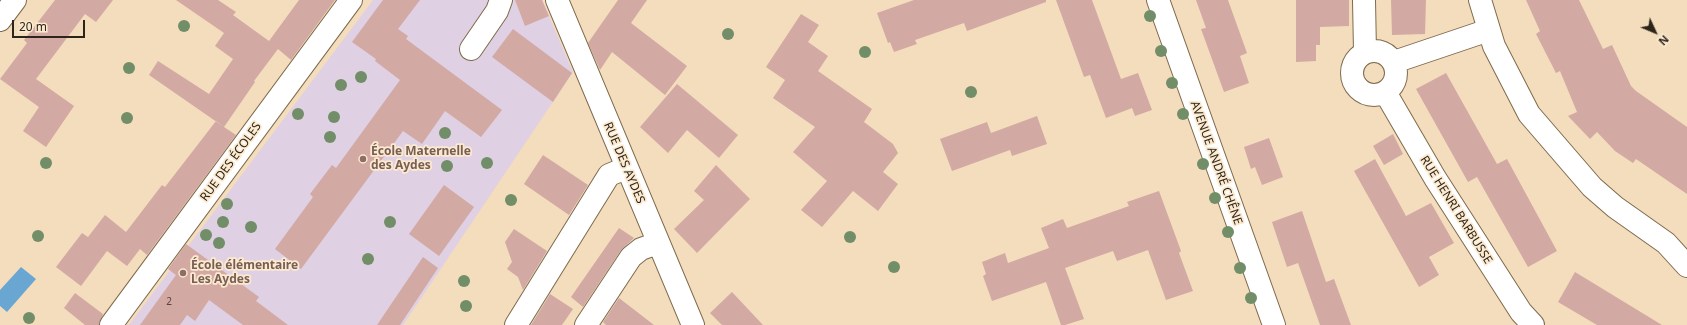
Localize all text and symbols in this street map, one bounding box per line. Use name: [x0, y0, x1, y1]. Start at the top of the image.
scale bar: [14, 12, 87, 38]
north arrow: [1635, 12, 1675, 52]
text: 20 m: [19, 18, 47, 35]
text: N: [1655, 32, 1673, 49]
street label: AVENUE ANDRÉ CHÊNE: [1187, 99, 1245, 227]
street label: RUE DES ÉCOLES: [198, 120, 264, 204]
street label: RUE DES AYDES: [600, 120, 648, 206]
place label: École Maternelle des Aydes: [371, 145, 471, 173]
street label: RUE HENRI BARBUSSE: [1417, 153, 1495, 267]
marker: École Maternelle des Aydes: [358, 154, 368, 164]
place label: École élémentaire Les Aydes: [191, 259, 298, 287]
marker: École élémentaire Les Aydes: [178, 268, 188, 278]
house number: 2: [166, 296, 172, 308]

